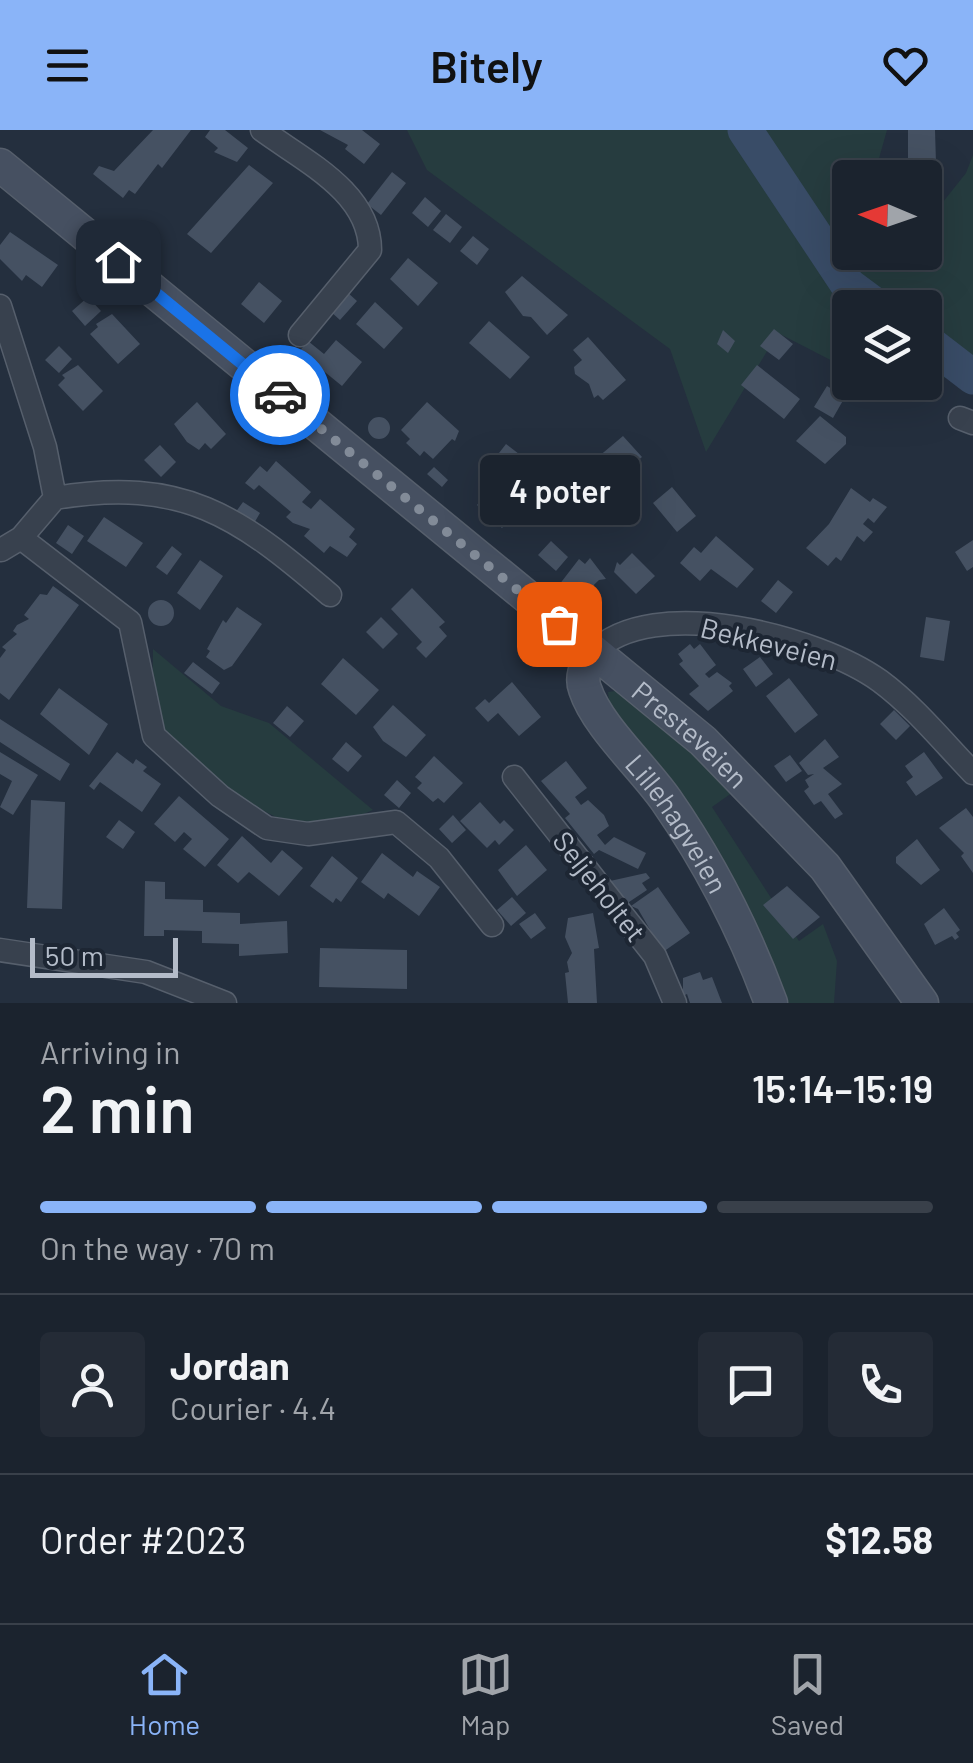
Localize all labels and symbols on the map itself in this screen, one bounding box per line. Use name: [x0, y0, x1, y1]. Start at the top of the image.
north arrow: [832, 160, 942, 270]
pin: [76, 220, 161, 305]
courier: [230, 345, 330, 445]
callout: 4 poter: [479, 454, 639, 524]
pin: [517, 582, 602, 667]
street label: Bekkeveien: [697, 610, 841, 676]
street label: Presteveien: [626, 673, 756, 795]
street label: Lillehagveien: [619, 747, 736, 899]
street label: Seljeholtet: [546, 824, 654, 948]
scale bar: [30, 933, 178, 978]

